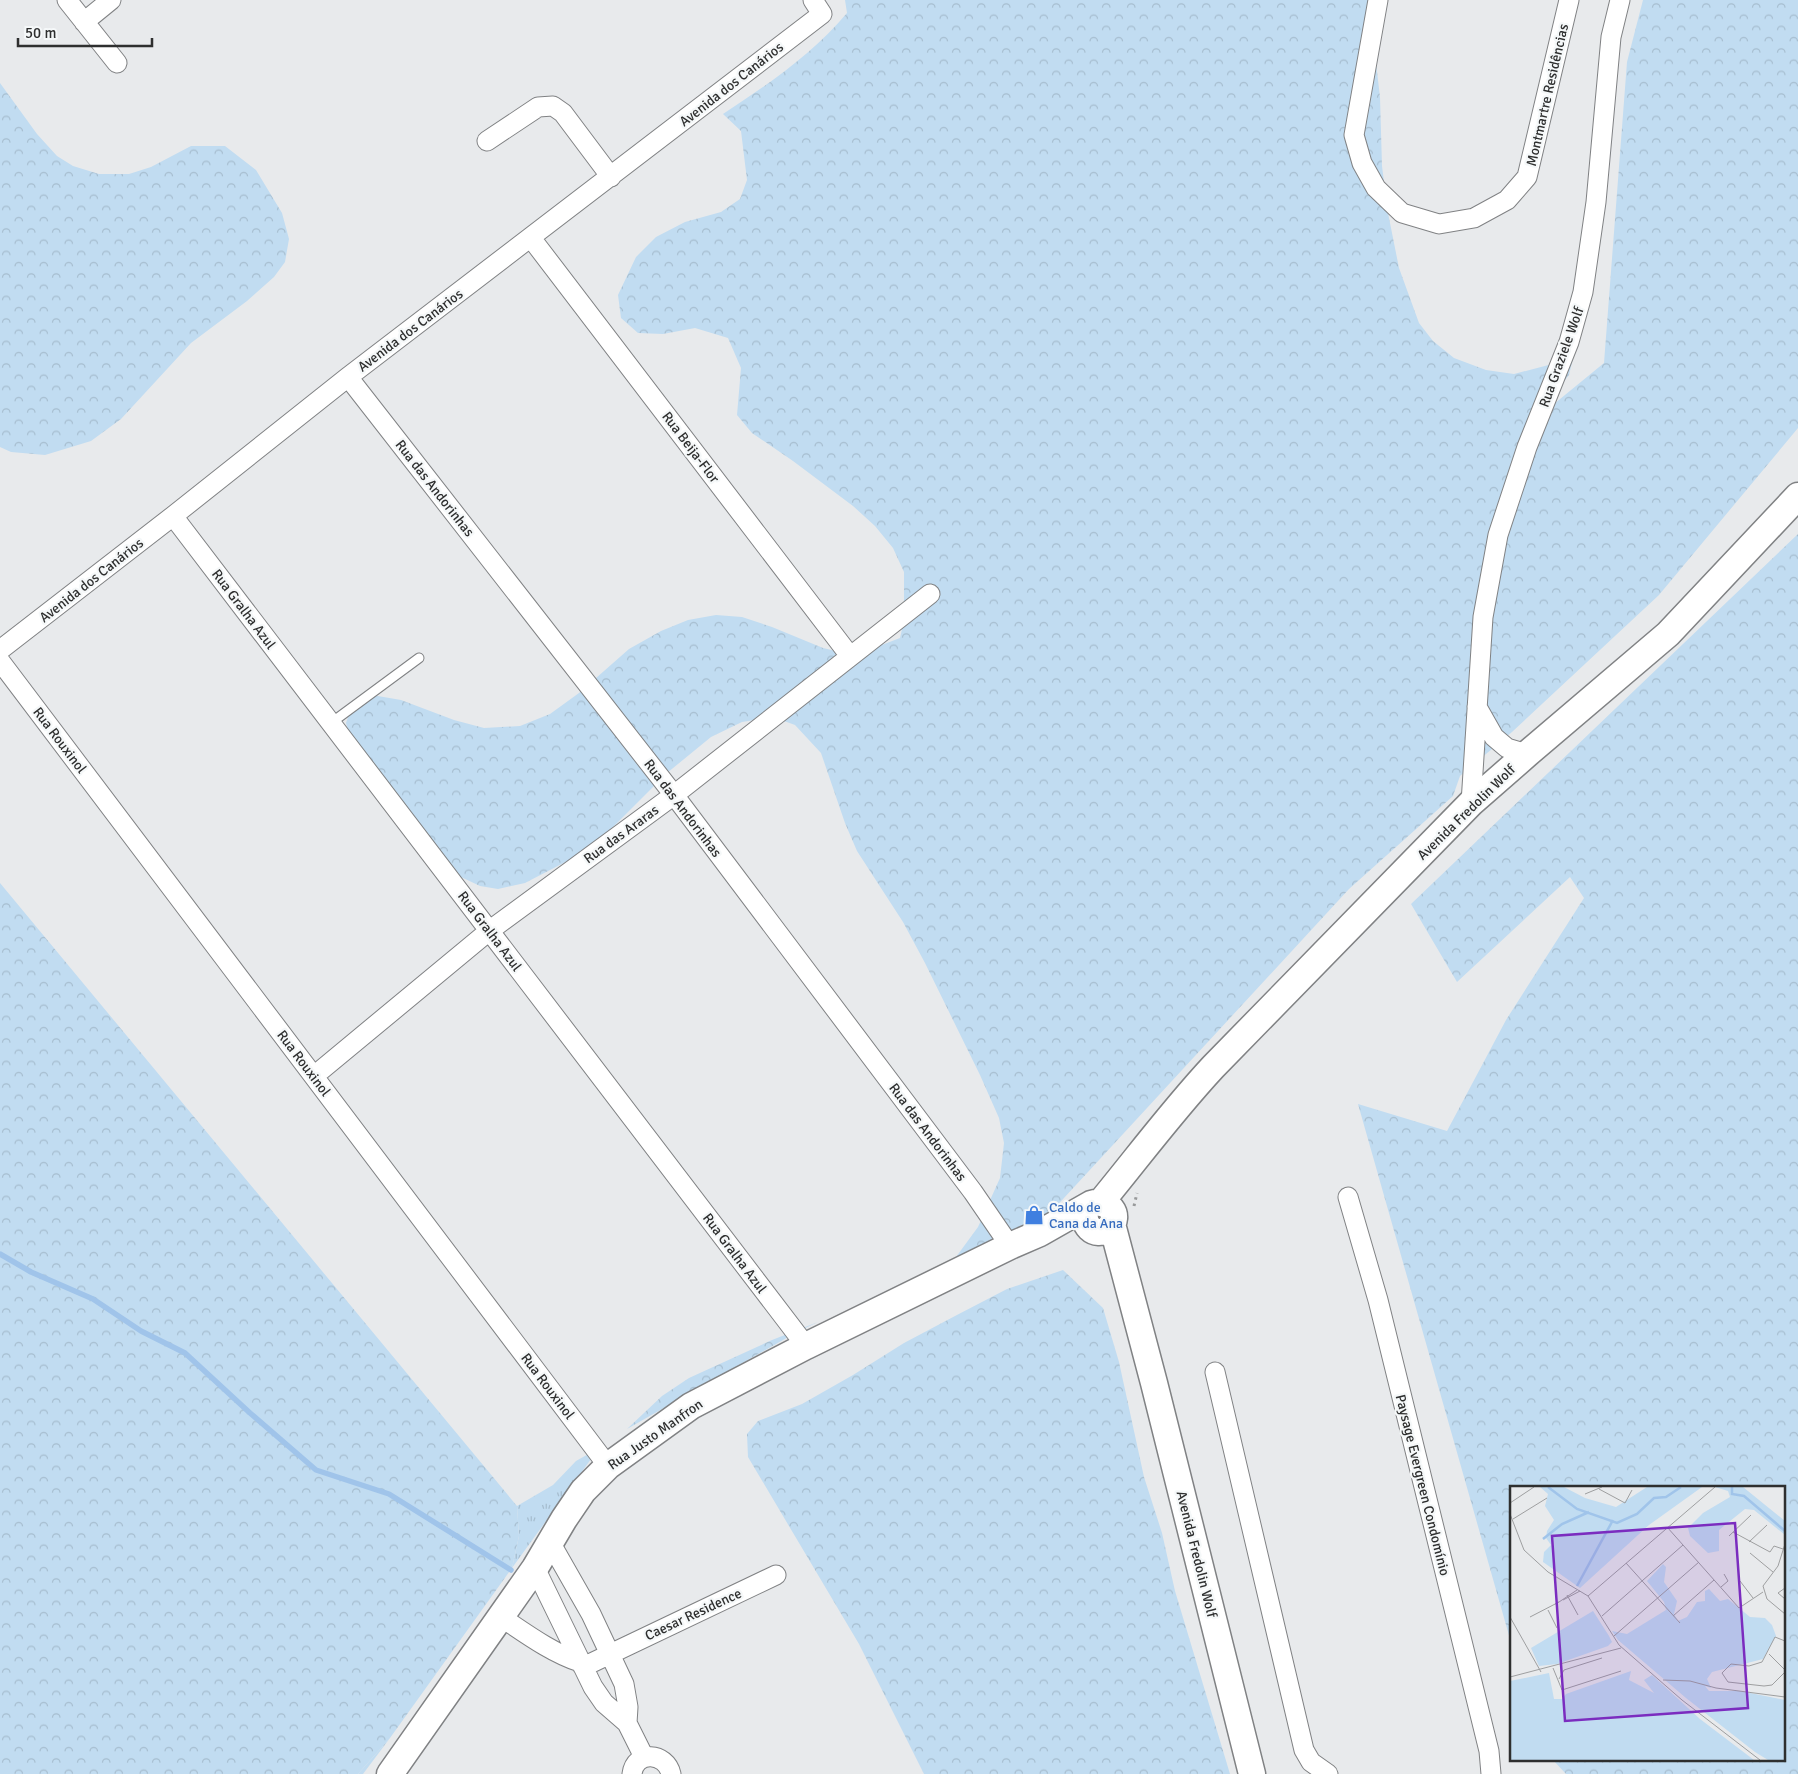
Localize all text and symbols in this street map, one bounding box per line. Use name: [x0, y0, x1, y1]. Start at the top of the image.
scale bar: [18, 15, 151, 47]
street label: Montmartre Residências: [1523, 22, 1572, 168]
text: 50 m: [25, 24, 56, 42]
street label: Avenida dos Canários: [676, 39, 787, 130]
street label: Avenida dos Canários: [354, 285, 466, 375]
street label: Rua Graziele Wolf: [1535, 303, 1588, 410]
street label: Rua Beija-Flor: [658, 408, 723, 487]
street label: Rua das Andorinhas: [392, 436, 478, 540]
street label: Avenida dos Canários: [36, 535, 147, 626]
street label: Rua Gralha Azul: [208, 566, 279, 653]
street label: Rua Rouxinol: [29, 704, 90, 777]
street label: Rua das Andorinhas: [640, 756, 725, 861]
street label: Avenida Fredolin Wolf: [1414, 760, 1520, 864]
street label: Rua das Araras: [580, 801, 662, 867]
street label: Rua Gralha Azul: [454, 888, 525, 975]
street label: Rua Rouxinol: [273, 1027, 334, 1100]
street label: Rua das Andorinhas: [885, 1080, 970, 1185]
place label: Caldo de Cana da Ana: [1049, 1199, 1123, 1232]
shop icon: Caldo de Cana da Ana: [1023, 1204, 1045, 1226]
street label: Rua Gralha Azul: [699, 1210, 770, 1297]
street label: Rua Rouxinol: [517, 1350, 578, 1423]
street label: Paysage Evergreen Condomínio: [1392, 1393, 1453, 1578]
street label: Rua Justo Manfron: [605, 1395, 706, 1473]
inset map: [1510, 1486, 1786, 1762]
street label: Avenida Fredolin Wolf: [1173, 1489, 1221, 1621]
street label: Caesar Residence: [642, 1585, 744, 1644]

